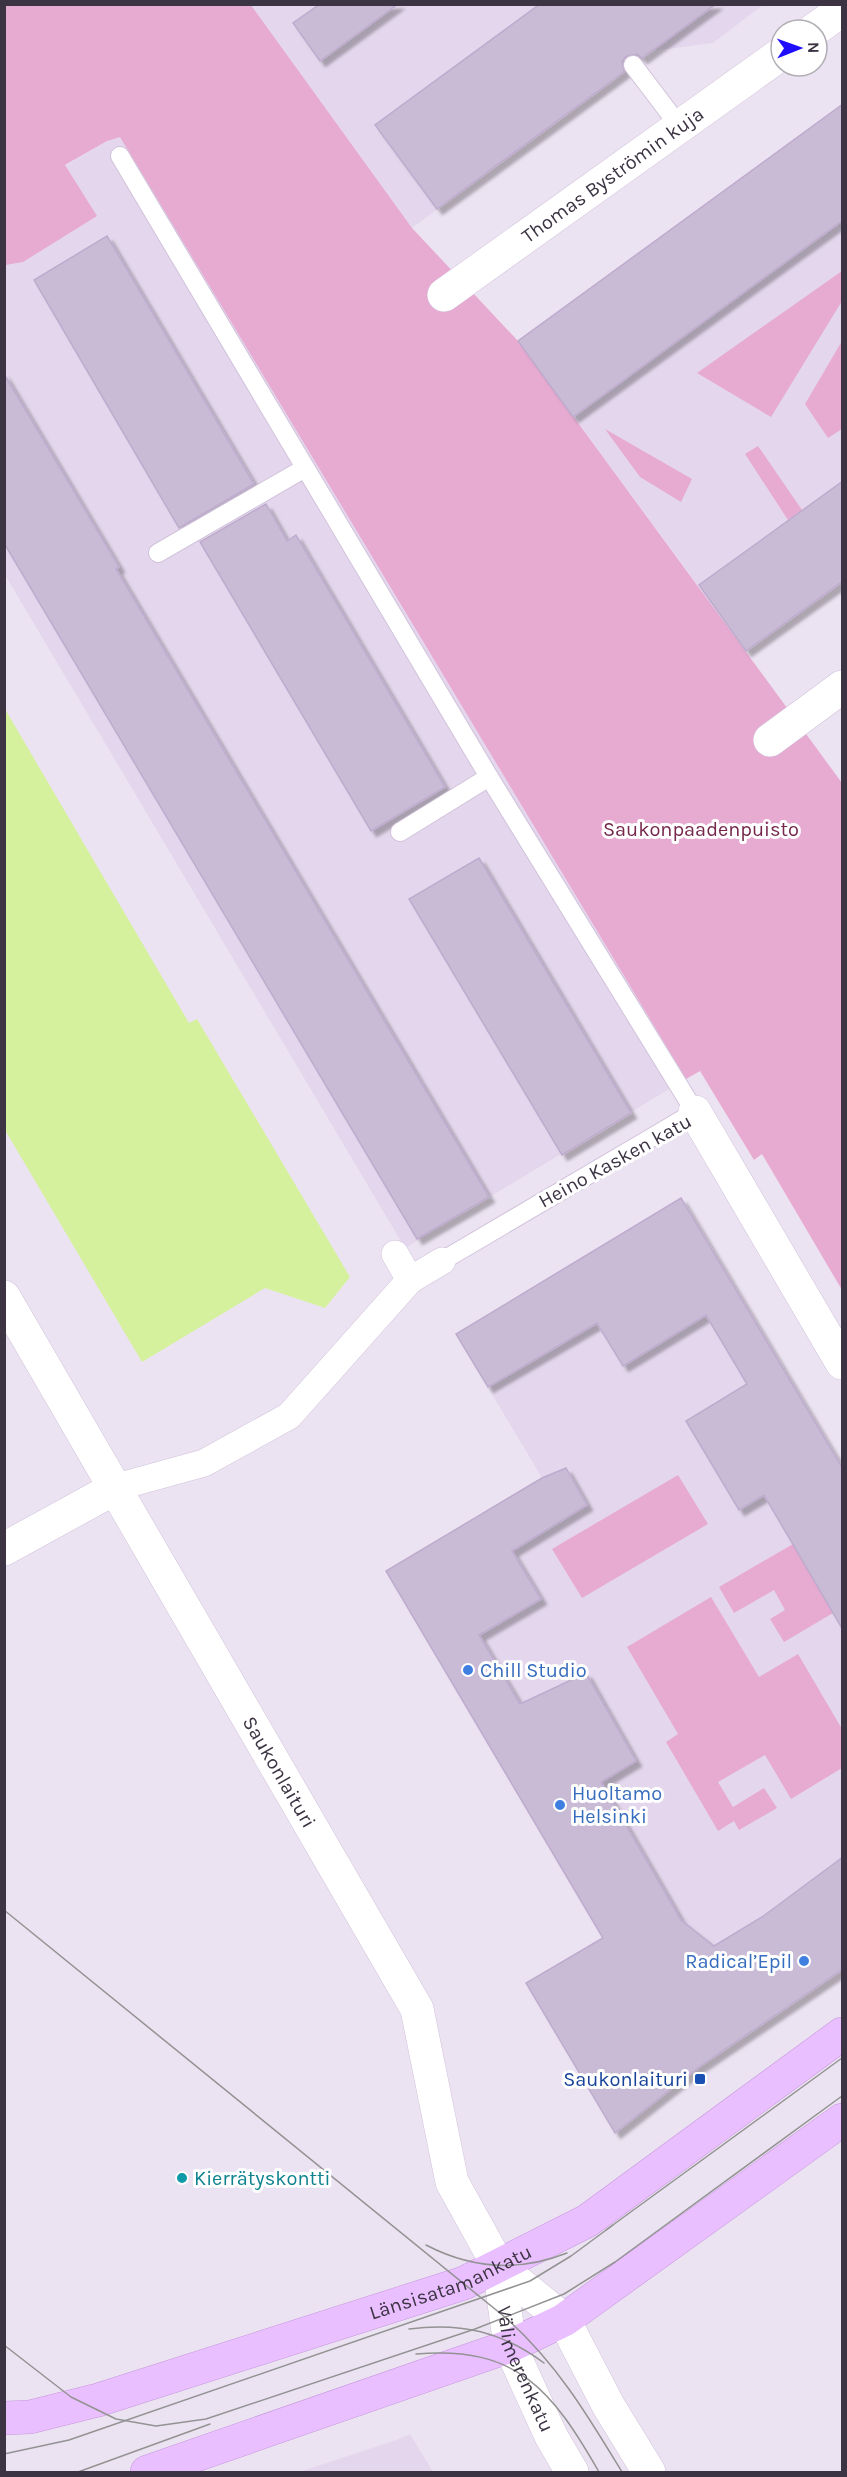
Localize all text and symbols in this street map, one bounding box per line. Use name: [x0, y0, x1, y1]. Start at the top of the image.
north arrow: [769, 18, 829, 78]
text: N: [804, 42, 823, 54]
street label: Thomas Byströmin kuja: [517, 102, 708, 247]
park label: Saukonpaadenpuisto: [603, 818, 799, 841]
street label: Heino Kasken katu: [535, 1109, 695, 1213]
place label: Chill Studio: [480, 1659, 587, 1682]
marker: Chill Studio: [461, 1663, 475, 1677]
street label: Saukonlaituri: [238, 1712, 321, 1832]
place label: Huoltamo Helsinki: [572, 1782, 662, 1828]
marker: Huoltamo Helsinki: [553, 1798, 567, 1812]
place label: Radical’Epil: [685, 1950, 792, 1973]
marker: Radical’Epil: [797, 1954, 811, 1968]
place label: Saukonlaituri: [563, 2068, 688, 2091]
marker: Saukonlaituri: [693, 2072, 707, 2086]
place label: Kierrätyskontti: [194, 2167, 330, 2190]
marker: Kierrätyskontti: [175, 2171, 189, 2185]
street label: Länsisatamankatu: [366, 2239, 535, 2324]
street label: Välimerenkatu: [493, 2304, 559, 2436]

